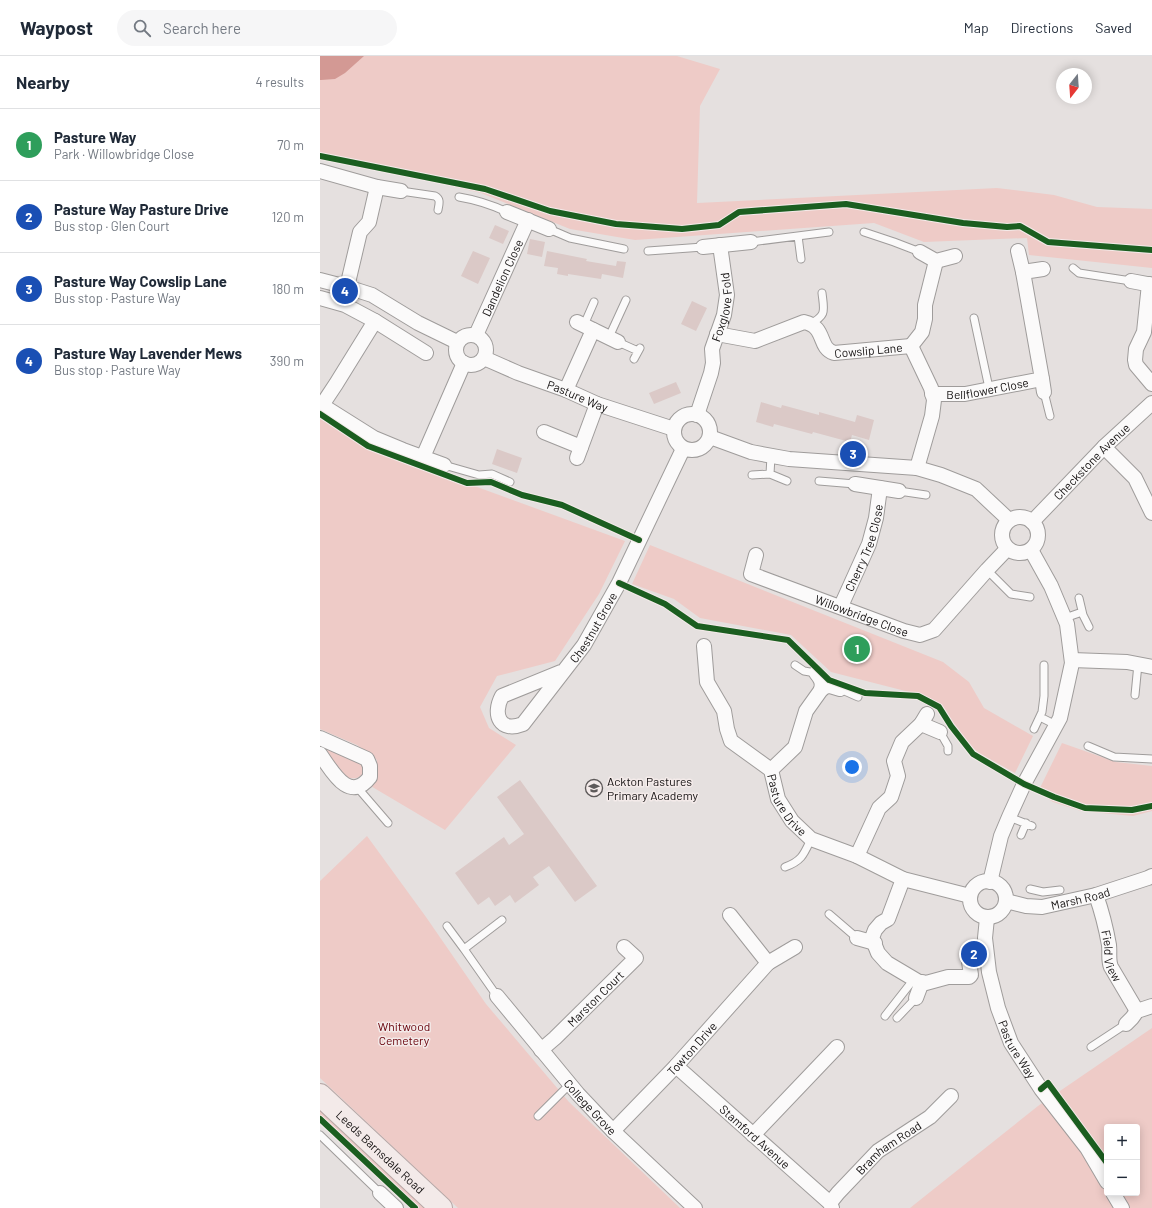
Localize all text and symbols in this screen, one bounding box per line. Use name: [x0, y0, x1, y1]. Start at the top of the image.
search box: [117, 10, 397, 46]
text: Waypost: [20, 16, 93, 39]
icon: search: [131, 17, 153, 39]
text: Search here: [163, 19, 241, 37]
text: Map: [964, 19, 989, 36]
text: Directions: [1011, 19, 1073, 36]
text: Saved: [1095, 19, 1132, 36]
north arrow: [1056, 68, 1092, 104]
text: Nearby: [16, 72, 70, 92]
text: 4 results: [256, 74, 304, 90]
text: Pasture Way: [54, 128, 136, 146]
text: 1: [27, 137, 31, 153]
text: 70 m: [277, 137, 304, 153]
text: Park · Willowbridge Close: [54, 146, 194, 162]
text: Pasture Way Pasture Drive: [54, 200, 229, 218]
text: 2: [25, 209, 33, 225]
text: 120 m: [272, 209, 304, 225]
text: Bus stop · Glen Court: [54, 218, 170, 234]
street label: Dandelion Close: [478, 237, 525, 318]
text: Pasture Way Cowslip Lane: [54, 272, 227, 290]
street label: Foxglove Fold: [708, 272, 734, 343]
pin: 4: [332, 276, 358, 306]
text: 3: [25, 281, 33, 297]
text: 180 m: [272, 281, 304, 297]
text: Bus stop · Pasture Way: [54, 290, 181, 306]
street label: Cowslip Lane: [834, 340, 903, 360]
text: Pasture Way Lavender Mews: [54, 344, 242, 362]
text: 4: [25, 353, 33, 369]
text: 390 m: [270, 353, 304, 369]
text: Bus stop · Pasture Way: [54, 362, 181, 378]
street label: Bellflower Close: [946, 375, 1030, 401]
street label: Pasture Way: [545, 377, 610, 414]
street label: Checkstone Avenue: [1050, 420, 1132, 502]
pin: 3: [840, 439, 866, 469]
street label: Cherry Tree Close: [842, 503, 885, 593]
street label: Chestnut Grove: [566, 590, 619, 665]
street label: Willowbridge Close: [813, 592, 910, 639]
pin: 1: [844, 634, 870, 664]
your location: [842, 757, 862, 777]
street label: Pasture Drive: [765, 772, 810, 838]
place label: Ackton Pastures Primary Academy: [607, 774, 698, 802]
school or university icon: Ackton Pastures Primary Academy: [584, 778, 604, 798]
street label: Marsh Road: [1049, 884, 1112, 912]
street label: Field View: [1099, 929, 1125, 984]
pin: 2: [961, 939, 987, 969]
street label: Marston Court: [564, 967, 626, 1029]
street label: Pasture Way: [996, 1018, 1039, 1081]
park label: Whitwood Cemetery: [378, 1019, 430, 1047]
street label: Towton Drive: [664, 1019, 719, 1078]
street label: College Grove: [561, 1076, 620, 1138]
street label: Stamford Avenue: [717, 1102, 793, 1171]
street label: Leeds Barnsdale Road: [334, 1107, 428, 1196]
street label: Bramham Road: [853, 1118, 924, 1177]
map controls: [1104, 1124, 1140, 1196]
button: +: [1104, 1124, 1140, 1160]
button: −: [1104, 1160, 1140, 1196]

